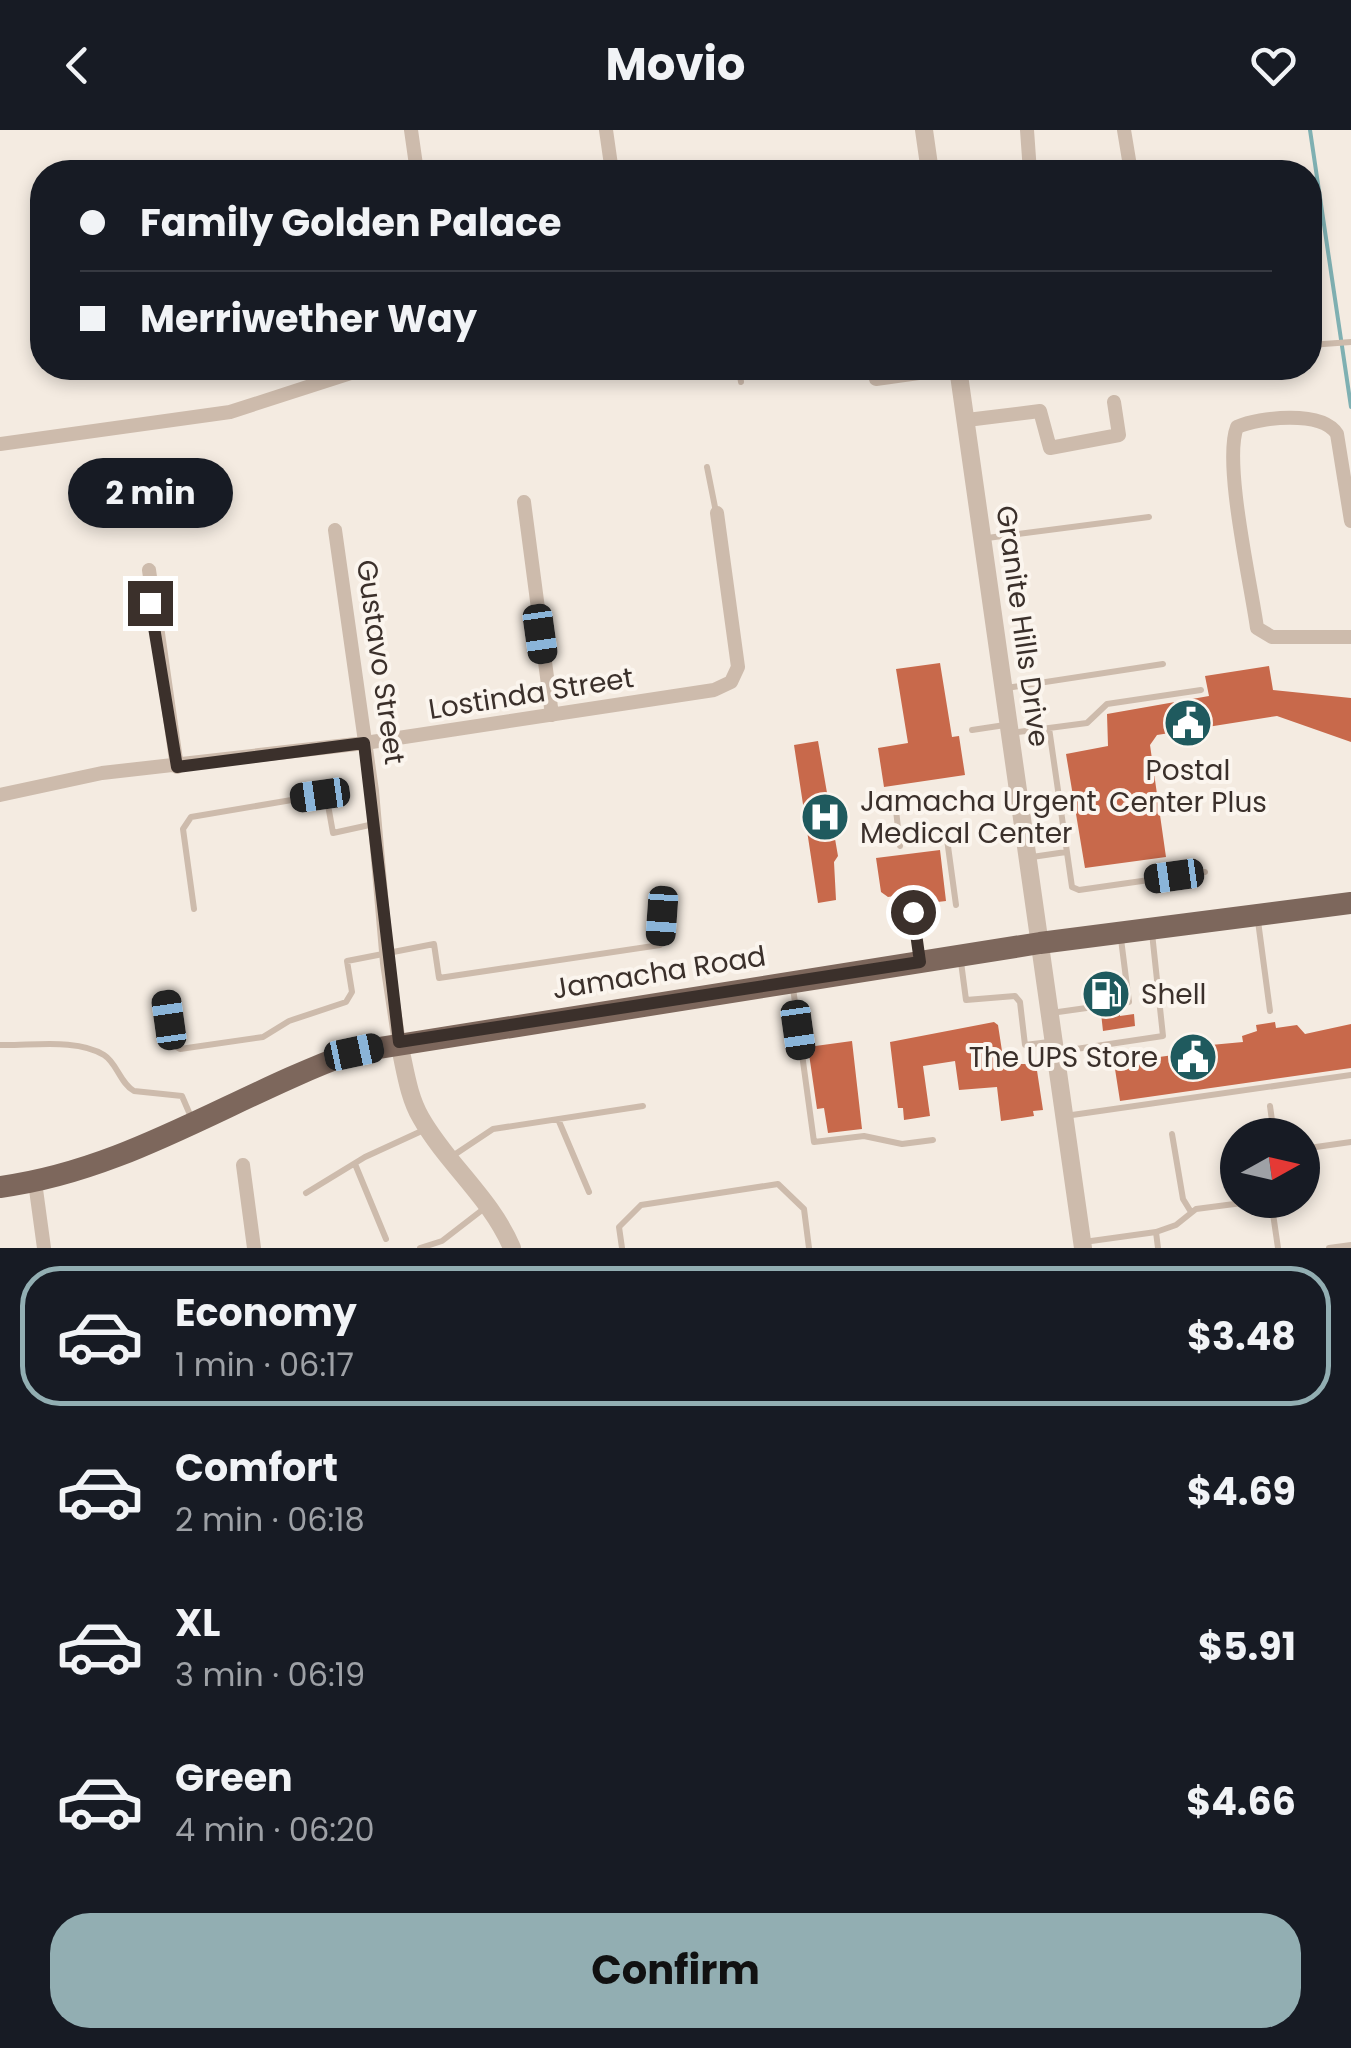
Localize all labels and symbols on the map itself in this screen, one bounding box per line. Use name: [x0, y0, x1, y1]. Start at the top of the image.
callout: 2 min: [68, 458, 232, 528]
street label: Granite Hills Drive: [986, 503, 1059, 749]
street label: Gustavo Street: [347, 557, 414, 767]
route end: [128, 581, 173, 626]
car: [521, 602, 559, 666]
street label: Lostinda Street: [426, 658, 636, 729]
public building icon: Postal Center Plus: [1162, 697, 1214, 749]
place label: Postal Center Plus: [1109, 751, 1267, 822]
car: [288, 776, 352, 814]
place label: Jamacha Urgent Medical Center: [860, 782, 1097, 853]
hospital icon: Jamacha Urgent Medical Center: [799, 791, 851, 843]
car: [1142, 857, 1206, 895]
car: [645, 885, 679, 947]
route start: [891, 890, 936, 935]
street label: Jamacha Road: [550, 936, 769, 1009]
fuel station icon: Shell: [1080, 968, 1132, 1020]
place label: Shell: [1141, 975, 1207, 1014]
car: [150, 988, 188, 1052]
car: [779, 998, 817, 1062]
car: [322, 1031, 386, 1073]
public building icon: The UPS Store: [1167, 1031, 1219, 1083]
place label: The UPS Store: [969, 1038, 1158, 1077]
north arrow: [1220, 1118, 1320, 1218]

